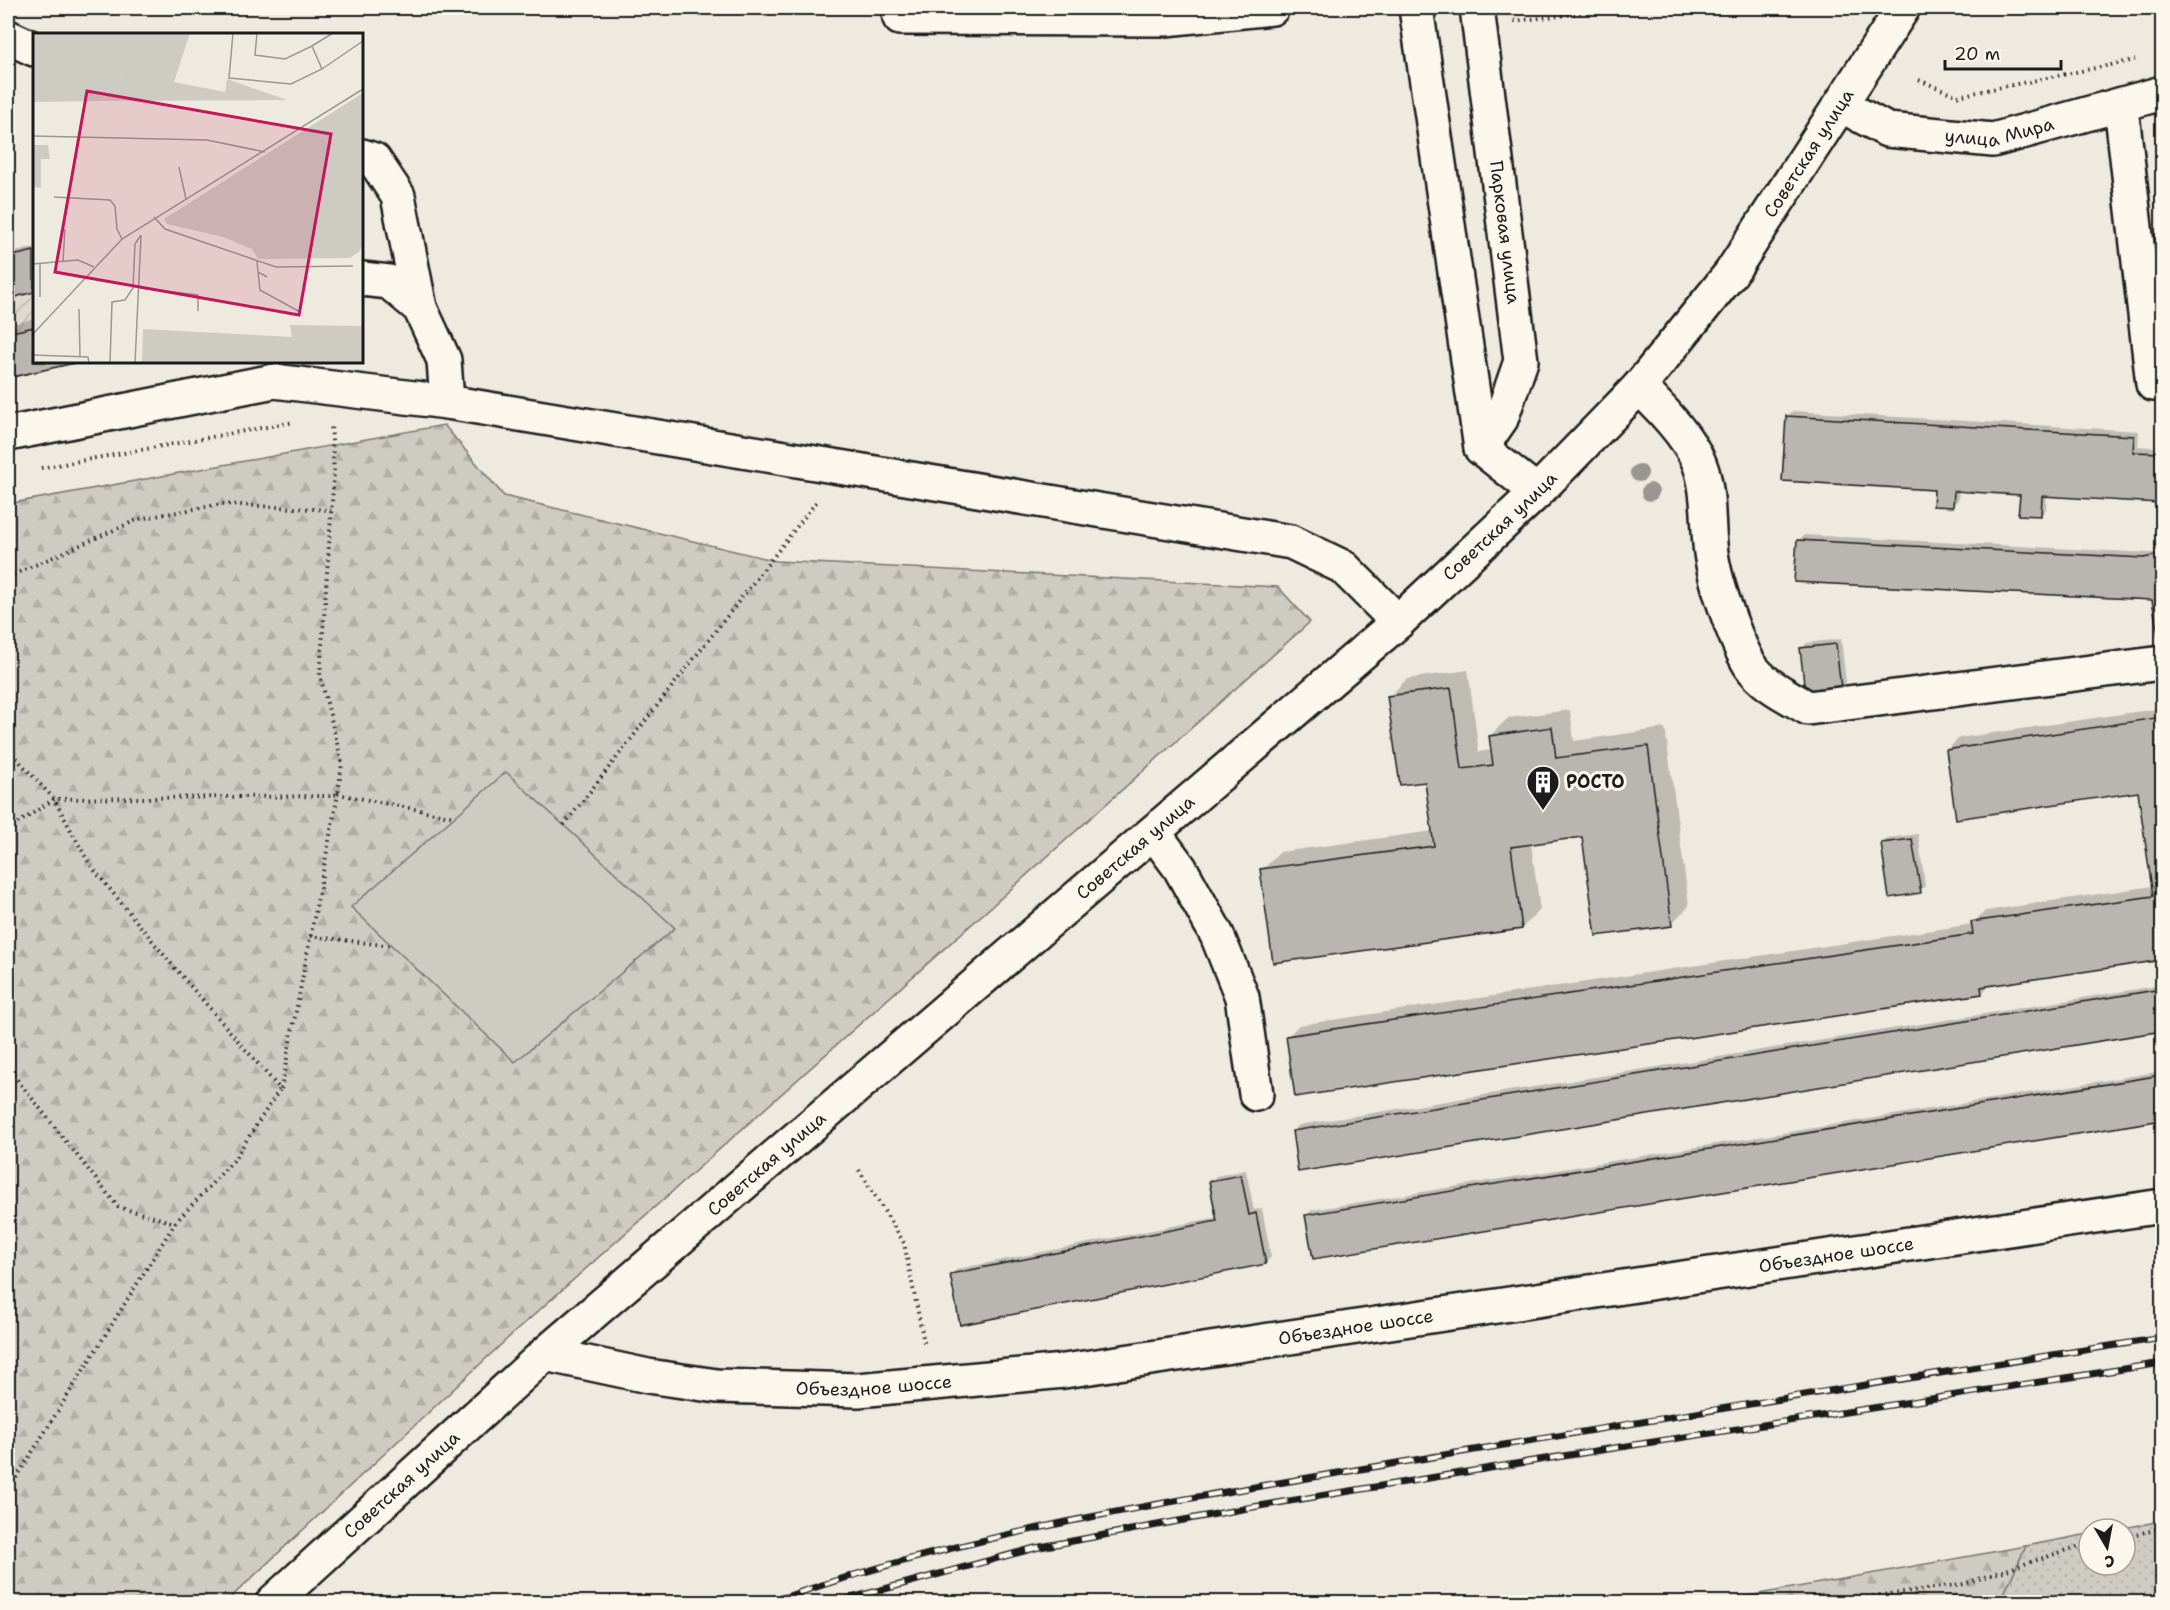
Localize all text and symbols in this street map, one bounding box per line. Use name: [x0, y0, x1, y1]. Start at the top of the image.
inset map: [33, 33, 363, 363]
scale bar: [1945, 33, 2060, 71]
text: 20 m: [1954, 42, 2000, 66]
street label: Советская улица: [1758, 84, 1859, 222]
street label: улица Мира: [1944, 112, 2057, 153]
street label: Парковая улица: [1484, 159, 1526, 305]
street label: Советская улица: [1438, 466, 1562, 586]
building icon: РОСТО: [1525, 764, 1561, 811]
place label: РОСТО: [1566, 770, 1625, 794]
street label: Советская улица: [1071, 790, 1200, 905]
street label: Советская улица: [702, 1106, 831, 1222]
street label: Объездное шоссе: [1757, 1231, 1916, 1278]
street label: Объездное шоссе: [1277, 1304, 1435, 1351]
street label: Объездное шоссе: [795, 1369, 953, 1402]
street label: Советская улица: [338, 1426, 465, 1544]
north arrow: [2077, 1517, 2137, 1577]
text: С: [2103, 1550, 2116, 1573]

